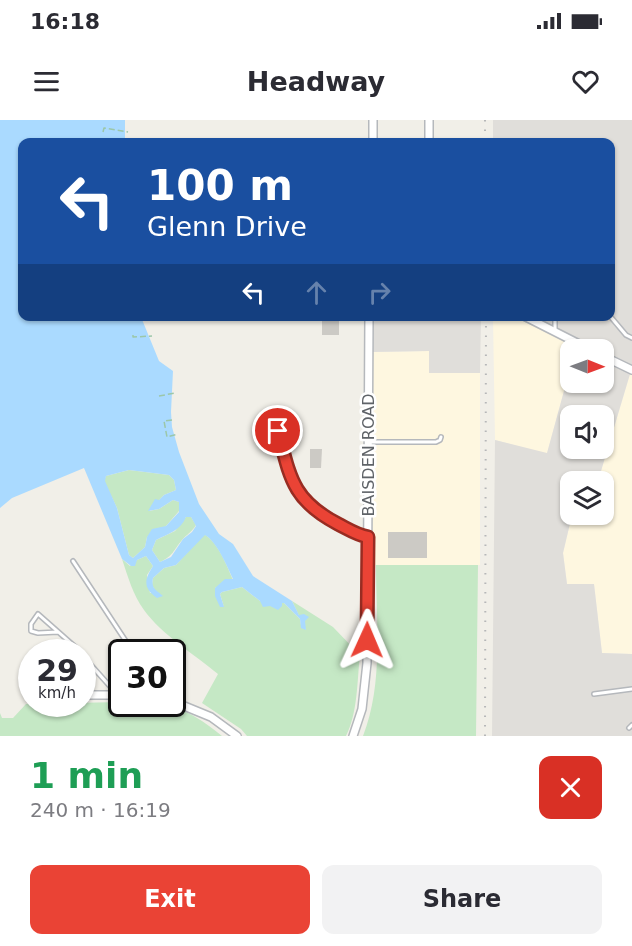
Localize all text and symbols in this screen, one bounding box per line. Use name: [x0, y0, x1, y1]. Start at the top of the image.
text: 16:18: [30, 9, 100, 34]
icon: menu: [30, 65, 63, 98]
icon: heart: [569, 65, 602, 98]
text: Headway: [247, 66, 385, 97]
text: 100 m: [147, 161, 293, 210]
icon: left: [48, 162, 126, 240]
text: Glenn Drive: [147, 211, 307, 242]
icon: left: [237, 276, 270, 309]
icon: ahead: [300, 276, 333, 309]
icon: right: [363, 276, 396, 309]
north arrow: [560, 339, 614, 393]
map controls: [560, 339, 614, 525]
street label: BAISDEN ROAD: [359, 394, 378, 516]
pin: [252, 405, 303, 456]
button: sound: [560, 405, 614, 459]
icon: arrive: [261, 414, 294, 447]
button: layers: [560, 471, 614, 525]
position arrow: [335, 608, 399, 672]
speed limit sign: 30: [108, 639, 186, 717]
text: 29: [36, 653, 78, 688]
text: km/h: [38, 684, 76, 702]
text: 1 min: [30, 755, 143, 796]
button: close: [539, 756, 602, 819]
text: 240 m · 16:19: [30, 798, 171, 822]
button: Exit: [30, 865, 310, 934]
button: Share: [322, 865, 602, 934]

